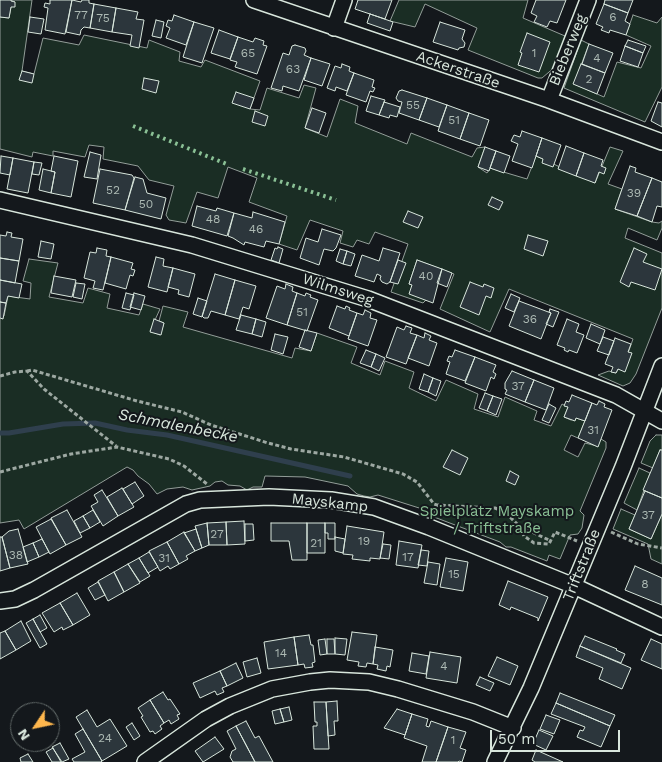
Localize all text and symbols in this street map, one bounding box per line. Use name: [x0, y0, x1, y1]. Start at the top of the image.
house number: 77: [74, 8, 88, 22]
house number: 6: [609, 10, 617, 24]
house number: 75: [96, 11, 110, 25]
street label: Bieberweg: [546, 12, 590, 88]
house number: 65: [241, 46, 255, 60]
house number: 1: [532, 46, 536, 60]
street label: Ackerstraße: [414, 47, 502, 93]
house number: 4: [593, 51, 601, 65]
house number: 63: [286, 62, 300, 76]
house number: 2: [586, 72, 592, 86]
house number: 55: [406, 98, 420, 112]
house number: 51: [448, 113, 460, 127]
house number: 52: [106, 183, 120, 197]
house number: 39: [627, 186, 641, 200]
house number: 50: [139, 197, 153, 211]
house number: 48: [206, 212, 220, 226]
house number: 46: [249, 222, 263, 236]
house number: 40: [419, 269, 433, 283]
street label: Wilmsweg: [300, 270, 376, 310]
house number: 51: [296, 305, 308, 319]
house number: 36: [523, 312, 537, 326]
house number: 37: [511, 379, 525, 393]
water label: Schmalenbecke: [116, 405, 240, 447]
house number: 31: [587, 423, 599, 437]
street label: Mayskamp: [291, 490, 369, 516]
park label: Spielplatz Mayskamp / Triftstraße: [420, 503, 574, 538]
house number: 37: [641, 508, 655, 522]
street label: Triftstraße: [559, 526, 605, 604]
house number: 27: [210, 527, 224, 541]
house number: 19: [358, 534, 370, 548]
house number: 21: [310, 536, 322, 550]
house number: 38: [9, 548, 23, 562]
house number: 17: [402, 550, 414, 564]
house number: 31: [158, 551, 170, 565]
house number: 15: [448, 567, 460, 581]
house number: 8: [641, 577, 649, 591]
house number: 14: [275, 646, 287, 660]
house number: 4: [440, 659, 448, 673]
north arrow: [10, 702, 60, 752]
scale bar: [492, 720, 622, 752]
text: N: [14, 726, 33, 744]
text: 50 m: [498, 730, 535, 748]
house number: 24: [98, 731, 112, 745]
house number: 1: [451, 733, 455, 747]

